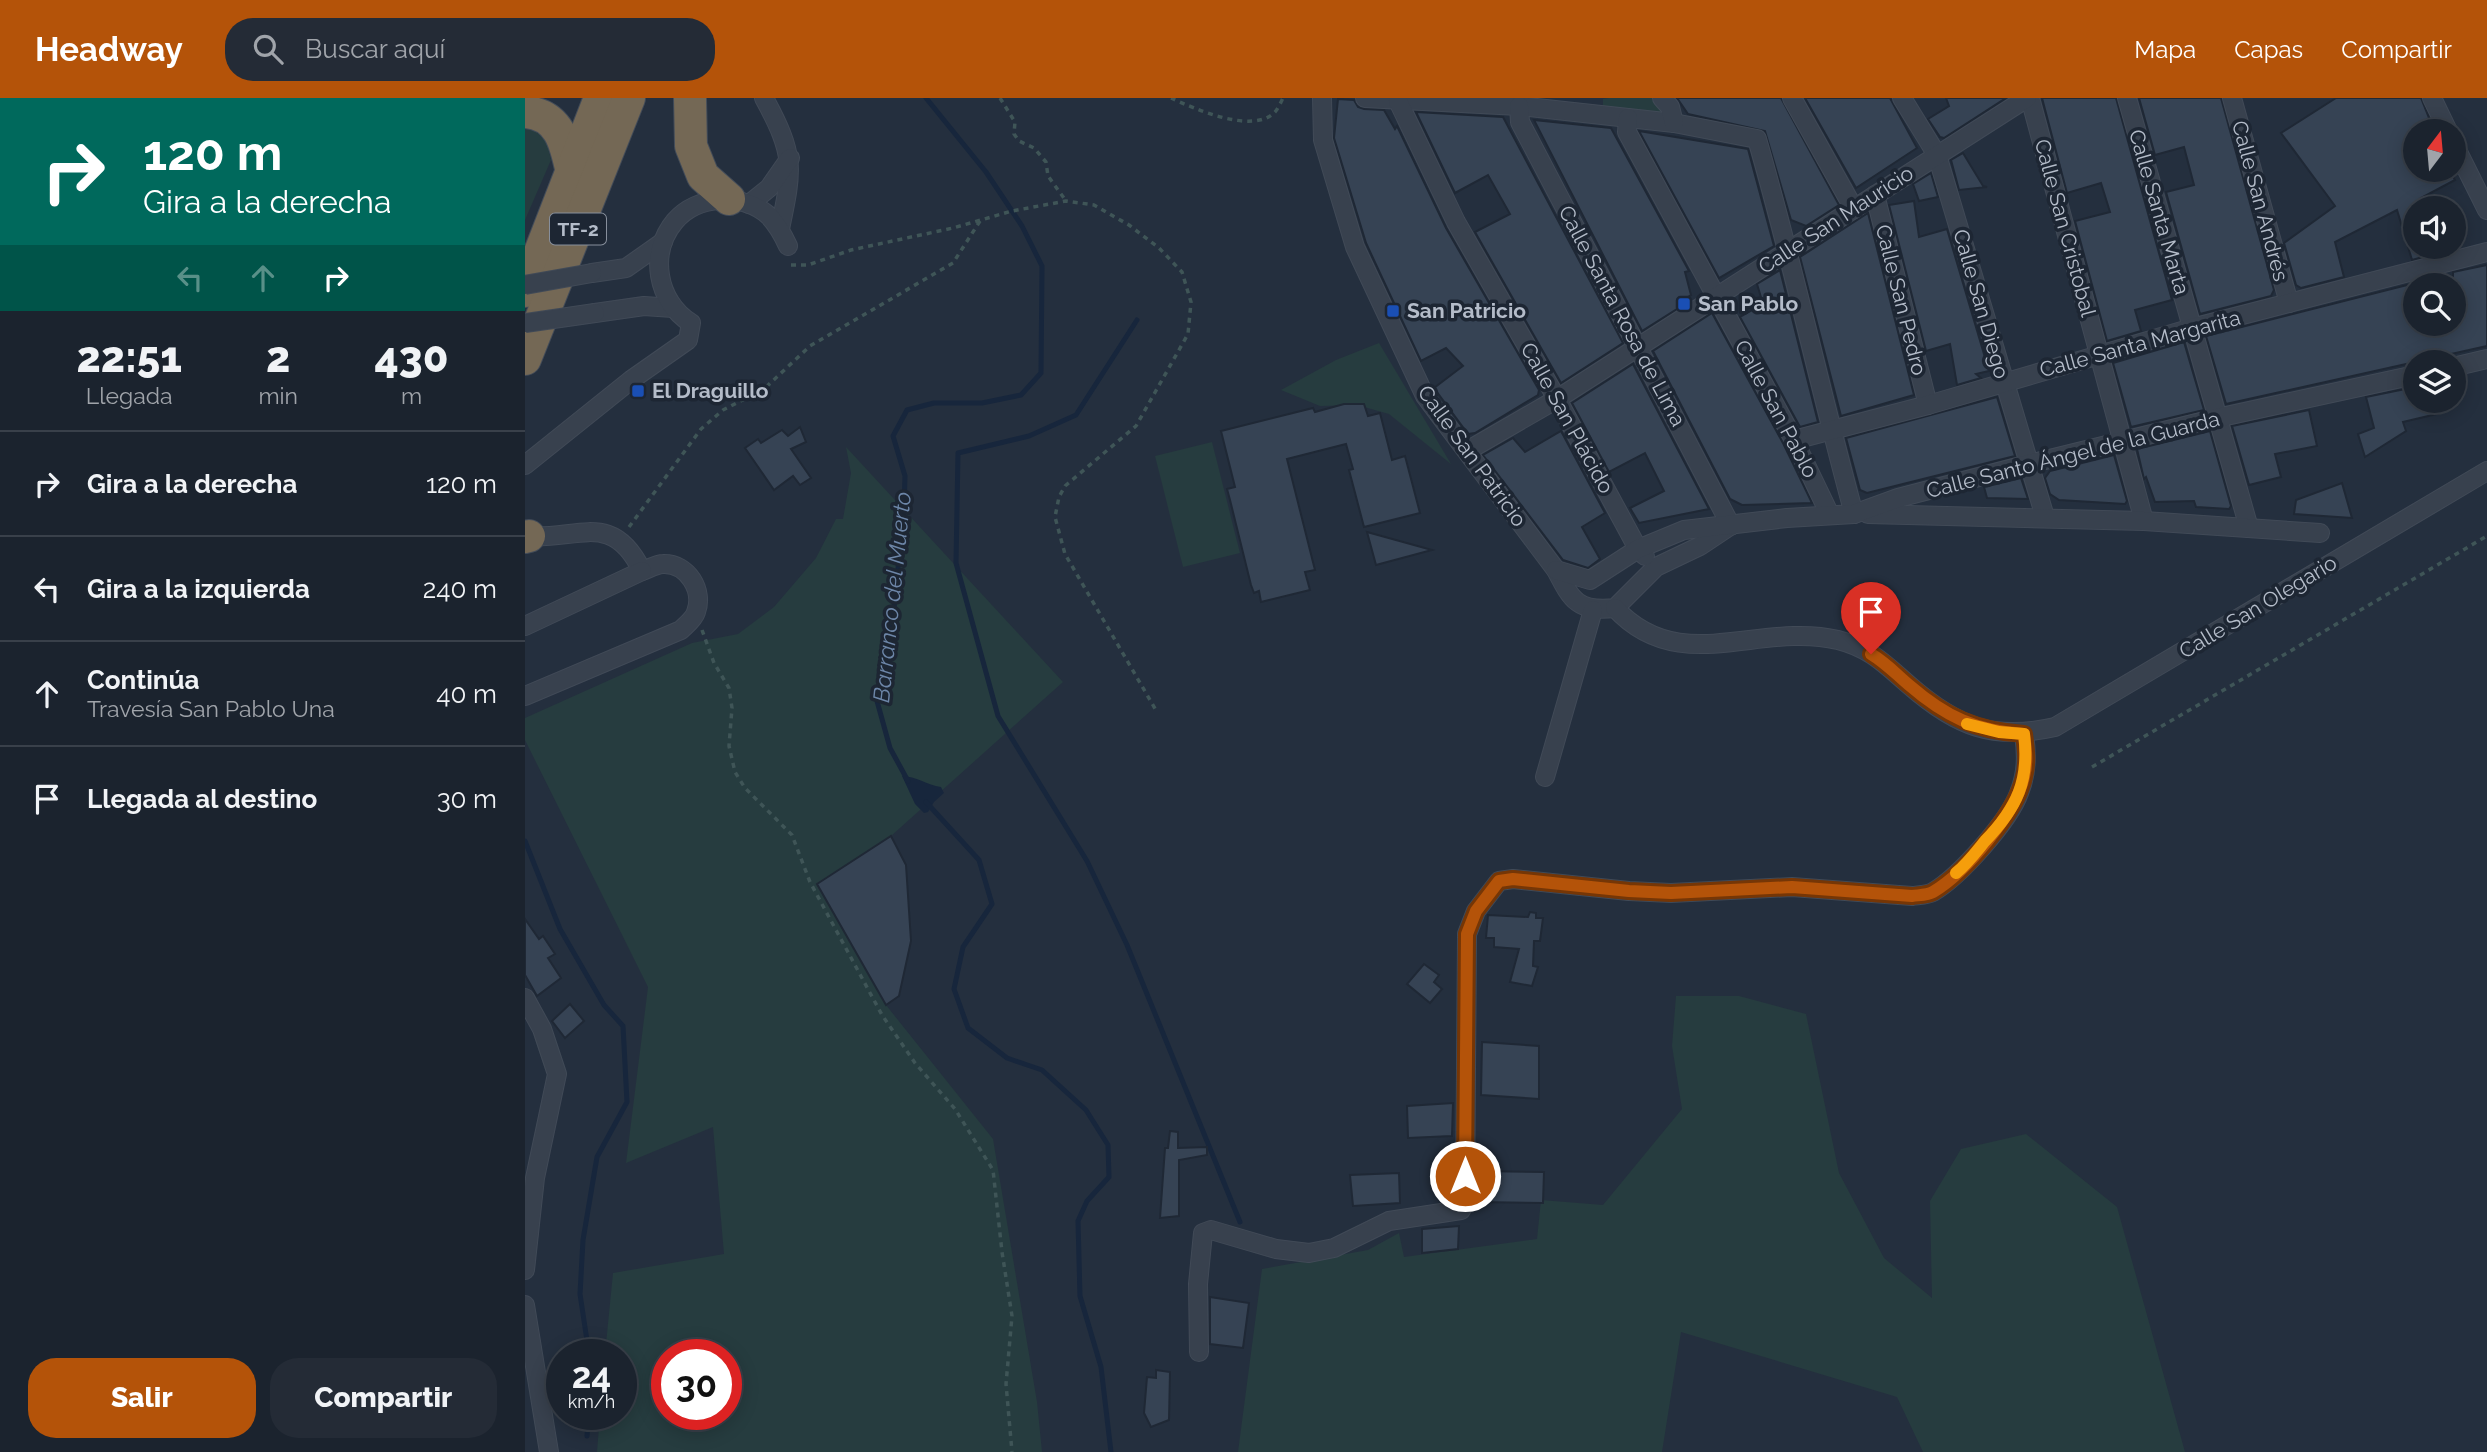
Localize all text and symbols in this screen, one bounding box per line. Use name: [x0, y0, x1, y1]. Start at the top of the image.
search box: [225, 18, 715, 81]
text: Headway: [35, 30, 183, 69]
icon: search: [249, 30, 287, 68]
text: Buscar aquí: [305, 34, 445, 64]
text: Mapa: [2134, 35, 2196, 64]
text: Capas: [2234, 35, 2303, 64]
text: Compartir: [2341, 35, 2452, 64]
street label: Calle San Andrés: [2227, 118, 2294, 284]
north arrow: [2403, 119, 2466, 182]
map controls: [2403, 119, 2466, 413]
text: 120 m: [143, 124, 282, 181]
icon: right: [28, 126, 119, 217]
street label: Calle Santa Marta: [2124, 126, 2195, 297]
street label: Calle San Cristobal: [2030, 136, 2101, 320]
street label: Calle San Mauricio: [1754, 160, 1918, 279]
text: Gira a la derecha: [143, 183, 391, 220]
button: sound: [2403, 196, 2466, 259]
street label: Calle Santa Rosa de Lima: [1554, 201, 1691, 430]
road number: TF-2: [550, 214, 606, 244]
street label: Calle San Pedro: [1871, 222, 1932, 378]
street label: Calle San Diego: [1948, 226, 2015, 381]
icon: left: [171, 259, 209, 297]
icon: ahead: [244, 259, 282, 297]
icon: right: [317, 259, 355, 297]
button: search: [2403, 273, 2466, 336]
place label: San Pablo: [1698, 291, 1799, 316]
marker: San Pablo: [1676, 296, 1692, 312]
place label: San Patricio: [1407, 298, 1526, 323]
marker: San Patricio: [1385, 303, 1401, 319]
street label: Calle Santa Margarita: [2037, 305, 2243, 382]
text: 22:51: [77, 333, 182, 382]
text: 2: [266, 333, 290, 382]
text: 430: [374, 333, 448, 382]
street label: Calle San Pablo: [1730, 336, 1823, 482]
street label: Calle San Plácido: [1516, 338, 1619, 498]
button: layers: [2403, 350, 2466, 413]
place label: El Draguillo: [652, 378, 769, 403]
street label: Calle San Patricio: [1413, 380, 1532, 531]
text: Llegada: [86, 382, 173, 409]
text: min: [258, 382, 298, 409]
text: m: [401, 382, 422, 409]
marker: El Draguillo: [630, 383, 646, 399]
street label: Calle Santo Ángel de la Guarda: [1924, 406, 2222, 503]
icon: right: [28, 465, 66, 503]
text: Gira a la derecha: [87, 469, 297, 499]
text: 120 m: [426, 469, 497, 499]
water label: Barranco del Muerto: [867, 490, 916, 704]
street label: Calle San Olegario: [2174, 550, 2341, 663]
icon: left: [28, 570, 66, 608]
text: Gira a la izquierda: [87, 574, 310, 604]
text: 240 m: [423, 574, 497, 604]
pin: [1841, 582, 1901, 654]
icon: arrive: [1852, 593, 1890, 631]
text: Continúa: [87, 665, 199, 695]
icon: ahead: [28, 675, 66, 713]
text: 40 m: [436, 679, 497, 709]
text: Travesía San Pablo Una: [87, 695, 335, 722]
icon: arrive: [28, 780, 66, 818]
text: Llegada al destino: [87, 784, 317, 814]
text: 30 m: [437, 784, 497, 814]
position arrow: [1428, 1139, 1502, 1213]
speed limit sign: 30: [651, 1339, 742, 1430]
text: 24: [572, 1355, 611, 1396]
button: Salir: [28, 1358, 256, 1438]
button: Compartir: [270, 1358, 497, 1438]
text: km/h: [568, 1391, 615, 1412]

